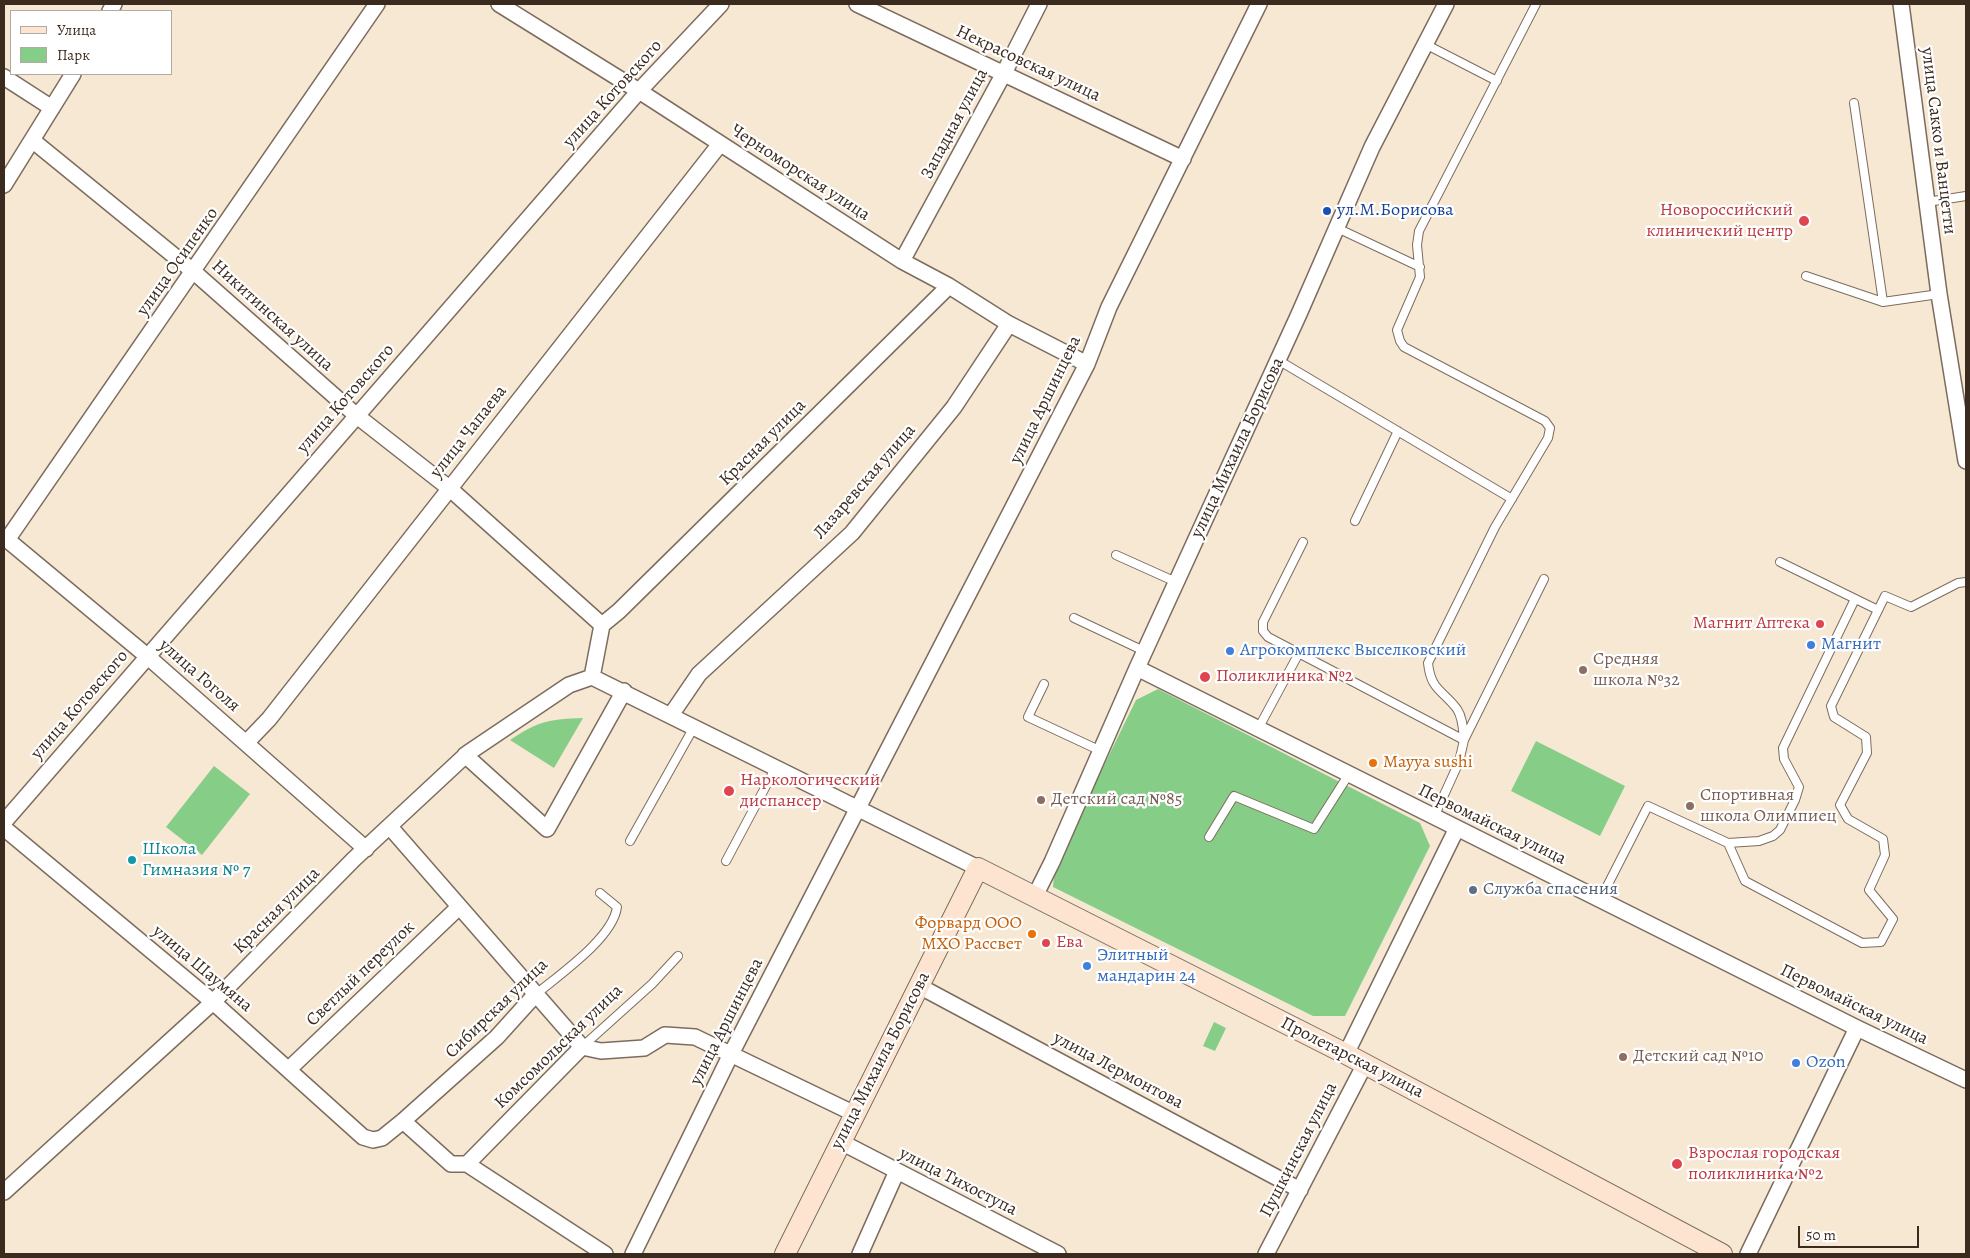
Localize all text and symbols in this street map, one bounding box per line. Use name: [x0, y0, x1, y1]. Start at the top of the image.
legend: [10, 10, 172, 75]
text: Улица: [57, 20, 96, 40]
street label: Некрасовская улица: [952, 21, 1104, 107]
street label: улица Котовского: [559, 36, 667, 152]
text: Парк: [57, 45, 90, 65]
street label: улица Сакко и Ванцетти: [1916, 46, 1960, 236]
street label: Западная улица: [917, 65, 993, 183]
street label: Черноморская улица: [726, 120, 874, 226]
place label: ул.М.Борисова: [1337, 200, 1454, 222]
place label: Новороссийский клиничекий центр: [1646, 200, 1793, 242]
street label: улица Осипенко: [133, 204, 223, 320]
marker: ул.М.Борисова: [1321, 205, 1333, 217]
marker: Новороссийский клиничекий центр: [1797, 214, 1811, 228]
street label: Никитинская улица: [207, 256, 337, 376]
street label: улица Аршинцева: [1006, 332, 1086, 468]
street label: улица Котовского: [293, 340, 399, 458]
street label: улица Михаила Борисова: [1187, 354, 1289, 542]
street label: улица Чапаева: [426, 381, 512, 483]
street label: Красная улица: [715, 395, 811, 491]
street label: Лазаревская улица: [809, 420, 921, 544]
place label: Магнит Аптека: [1693, 613, 1810, 635]
marker: Магнит Аптека: [1814, 618, 1826, 630]
place label: Магнит: [1821, 634, 1881, 656]
street label: улица Гоголя: [154, 635, 244, 717]
marker: Магнит: [1805, 639, 1817, 651]
place label: Агрокомплекс Выселковский: [1240, 640, 1466, 662]
marker: Агрокомплекс Выселковский: [1224, 645, 1236, 657]
street label: улица Котовского: [27, 646, 133, 764]
place label: Средняя школа №32: [1593, 649, 1680, 692]
marker: Средняя школа №32: [1577, 664, 1589, 676]
place label: Поликлиника №2: [1216, 666, 1353, 688]
marker: Поликлиника №2: [1198, 670, 1212, 684]
place label: Mayya sushi: [1383, 752, 1473, 774]
marker: Mayya sushi: [1367, 757, 1379, 769]
place label: Наркологический диспансер: [740, 770, 880, 812]
street label: Первомайская улица: [1414, 780, 1570, 870]
marker: Наркологический диспансер: [722, 784, 736, 798]
place label: Спортивная школа Олимпиец: [1700, 785, 1837, 828]
place label: Детский сад №85: [1051, 789, 1182, 811]
marker: Детский сад №85: [1035, 794, 1047, 806]
marker: Спортивная школа Олимпиец: [1684, 800, 1696, 812]
place label: Школа Гимназия № 7: [142, 839, 250, 882]
marker: Школа Гимназия № 7: [126, 854, 138, 866]
street label: Красная улица: [229, 863, 325, 959]
place label: Служба спасения: [1483, 879, 1618, 901]
marker: Служба спасения: [1467, 884, 1479, 896]
place label: Форвард ООО МХО Рассвет: [915, 913, 1022, 956]
street label: Светлый переулок: [302, 917, 420, 1031]
street label: улица Шаумяна: [148, 921, 256, 1017]
marker: Форвард ООО МХО Рассвет: [1026, 928, 1038, 940]
place label: Ева: [1056, 932, 1083, 954]
marker: Ева: [1040, 937, 1052, 949]
place label: Элитный мандарин 24: [1097, 945, 1196, 988]
street label: Сибирская улица: [441, 955, 553, 1063]
street label: улица Аршинцева: [686, 955, 768, 1089]
marker: Элитный мандарин 24: [1081, 960, 1093, 972]
street label: Первомайская улица: [1776, 960, 1932, 1050]
street label: улица Михаила Борисова: [827, 969, 935, 1153]
street label: Комсомольская улица: [490, 980, 628, 1114]
street label: Пролетарская улица: [1277, 1013, 1427, 1103]
street label: улица Лермонтова: [1049, 1028, 1187, 1114]
place label: Детский сад №10: [1633, 1046, 1764, 1068]
marker: Детский сад №10: [1617, 1051, 1629, 1063]
place label: Ozon: [1806, 1052, 1846, 1074]
marker: Ozon: [1790, 1057, 1802, 1069]
street label: Пушкинская улица: [1256, 1079, 1342, 1221]
street label: улица Тихоступа: [895, 1143, 1021, 1221]
place label: Взрослая городская поликлиника №2: [1688, 1143, 1840, 1186]
marker: Взрослая городская поликлиника №2: [1670, 1157, 1684, 1171]
scale bar: [1800, 1216, 1921, 1248]
text: 50 m: [1806, 1225, 1836, 1245]

